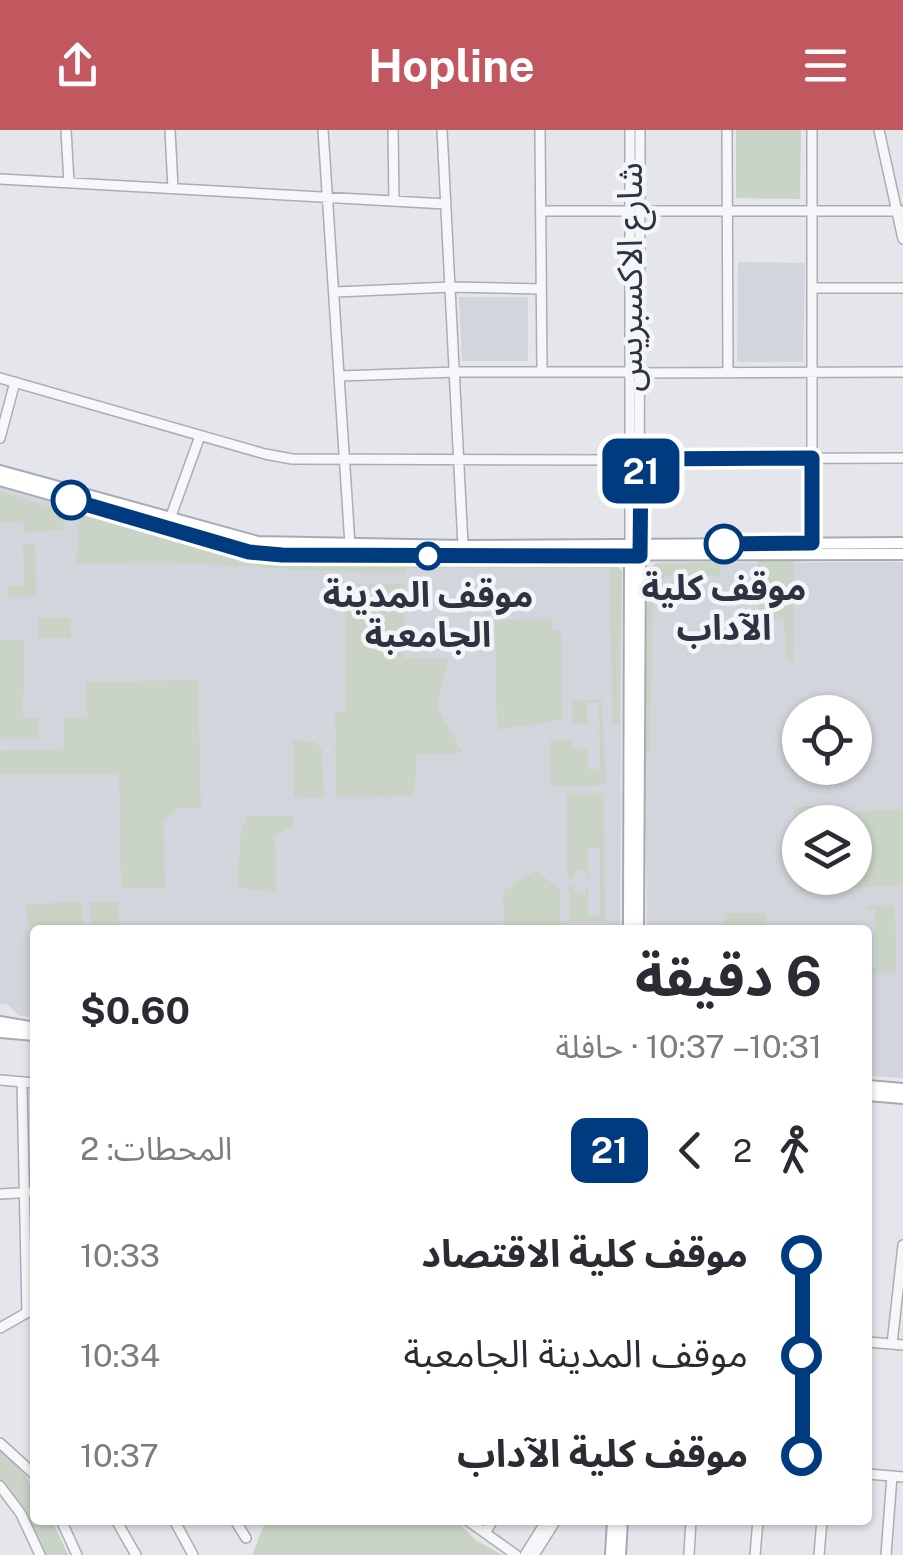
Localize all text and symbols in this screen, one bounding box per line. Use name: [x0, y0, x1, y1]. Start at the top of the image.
icon: share: [50, 38, 105, 93]
icon: menu: [798, 38, 853, 93]
text: Hopline: [368, 39, 535, 92]
street label: شارع الاكسبريس: [609, 162, 656, 392]
line badge: 21: [596, 438, 686, 504]
text: 21: [622, 451, 660, 492]
unlabelled marker: [52, 481, 90, 519]
marker: موقف كلية الآداب: [705, 525, 743, 563]
marker: موقف المدينة الجامعبة: [415, 543, 441, 569]
place label: موقف كلية الآداب: [641, 567, 807, 649]
place label: موقف المدينة الجامعبة: [323, 574, 533, 655]
map controls: [782, 695, 872, 895]
button: locate: [782, 695, 872, 785]
button: layers: [782, 805, 872, 895]
text: 6 دقيقة: [635, 944, 822, 1008]
text: $0.60: [80, 988, 190, 1033]
text: 10:31 – 10:37 · حافلة: [556, 1028, 822, 1065]
icon: back: [663, 1123, 718, 1178]
icon: walk: [767, 1123, 822, 1178]
text: المحطات: 2: [80, 1130, 233, 1167]
text: 21: [591, 1130, 628, 1171]
text: 2: [733, 1132, 752, 1169]
text: موقف كلية الاقتصاد: [421, 1231, 748, 1276]
text: 10:33: [80, 1237, 160, 1274]
text: موقف المدينة الجامعبة: [404, 1331, 748, 1376]
text: 10:34: [80, 1337, 160, 1374]
text: موقف كلية الآداب: [457, 1431, 748, 1476]
text: 10:37: [80, 1437, 159, 1474]

